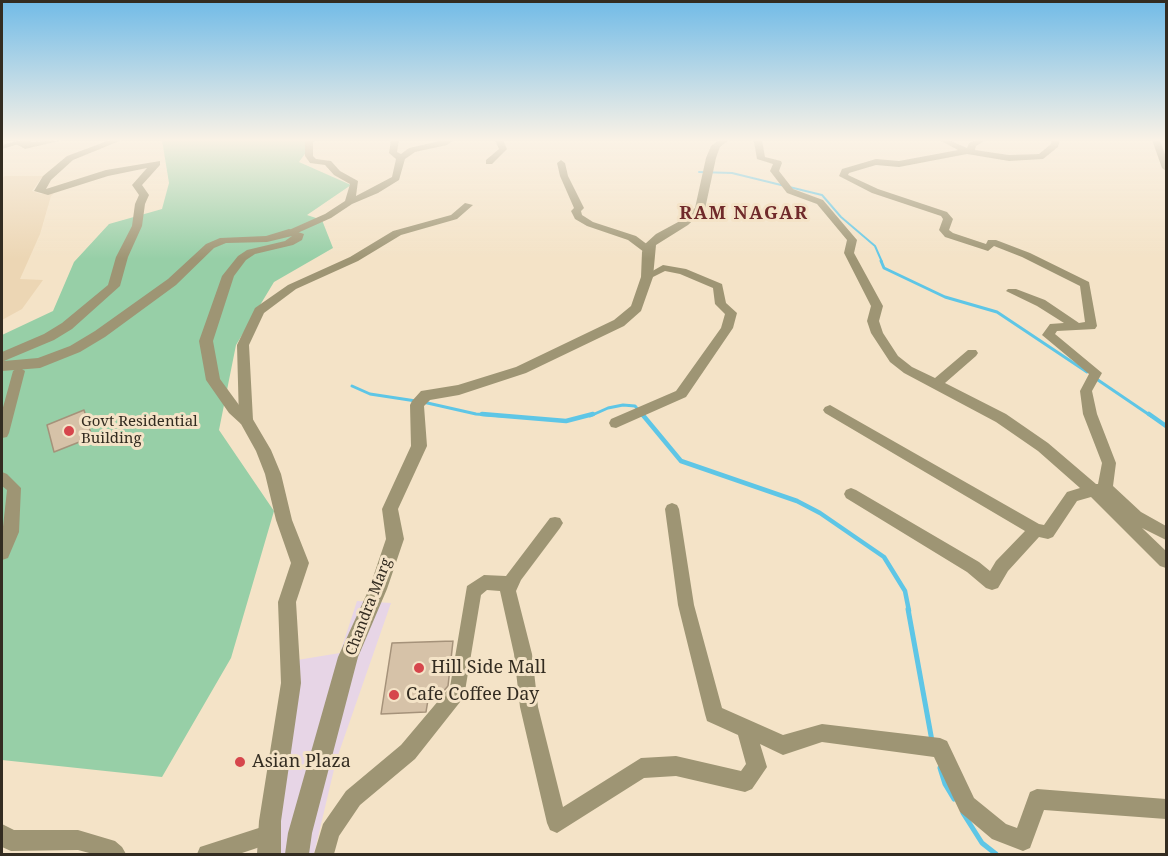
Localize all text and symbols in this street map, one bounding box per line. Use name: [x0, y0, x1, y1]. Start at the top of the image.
district label: RAM NAGAR: [679, 203, 809, 225]
place label: Govt Residential Building: [81, 413, 198, 448]
marker: Govt Residential Building: [62, 424, 76, 438]
street label: Chandra Marg: [342, 556, 396, 658]
place label: Hill Side Mall: [431, 657, 546, 679]
marker: Hill Side Mall: [412, 661, 426, 675]
place label: Cafe Coffee Day: [406, 684, 539, 706]
marker: Cafe Coffee Day: [387, 688, 401, 702]
place label: Asian Plaza: [252, 751, 351, 773]
marker: Asian Plaza: [233, 755, 247, 769]

